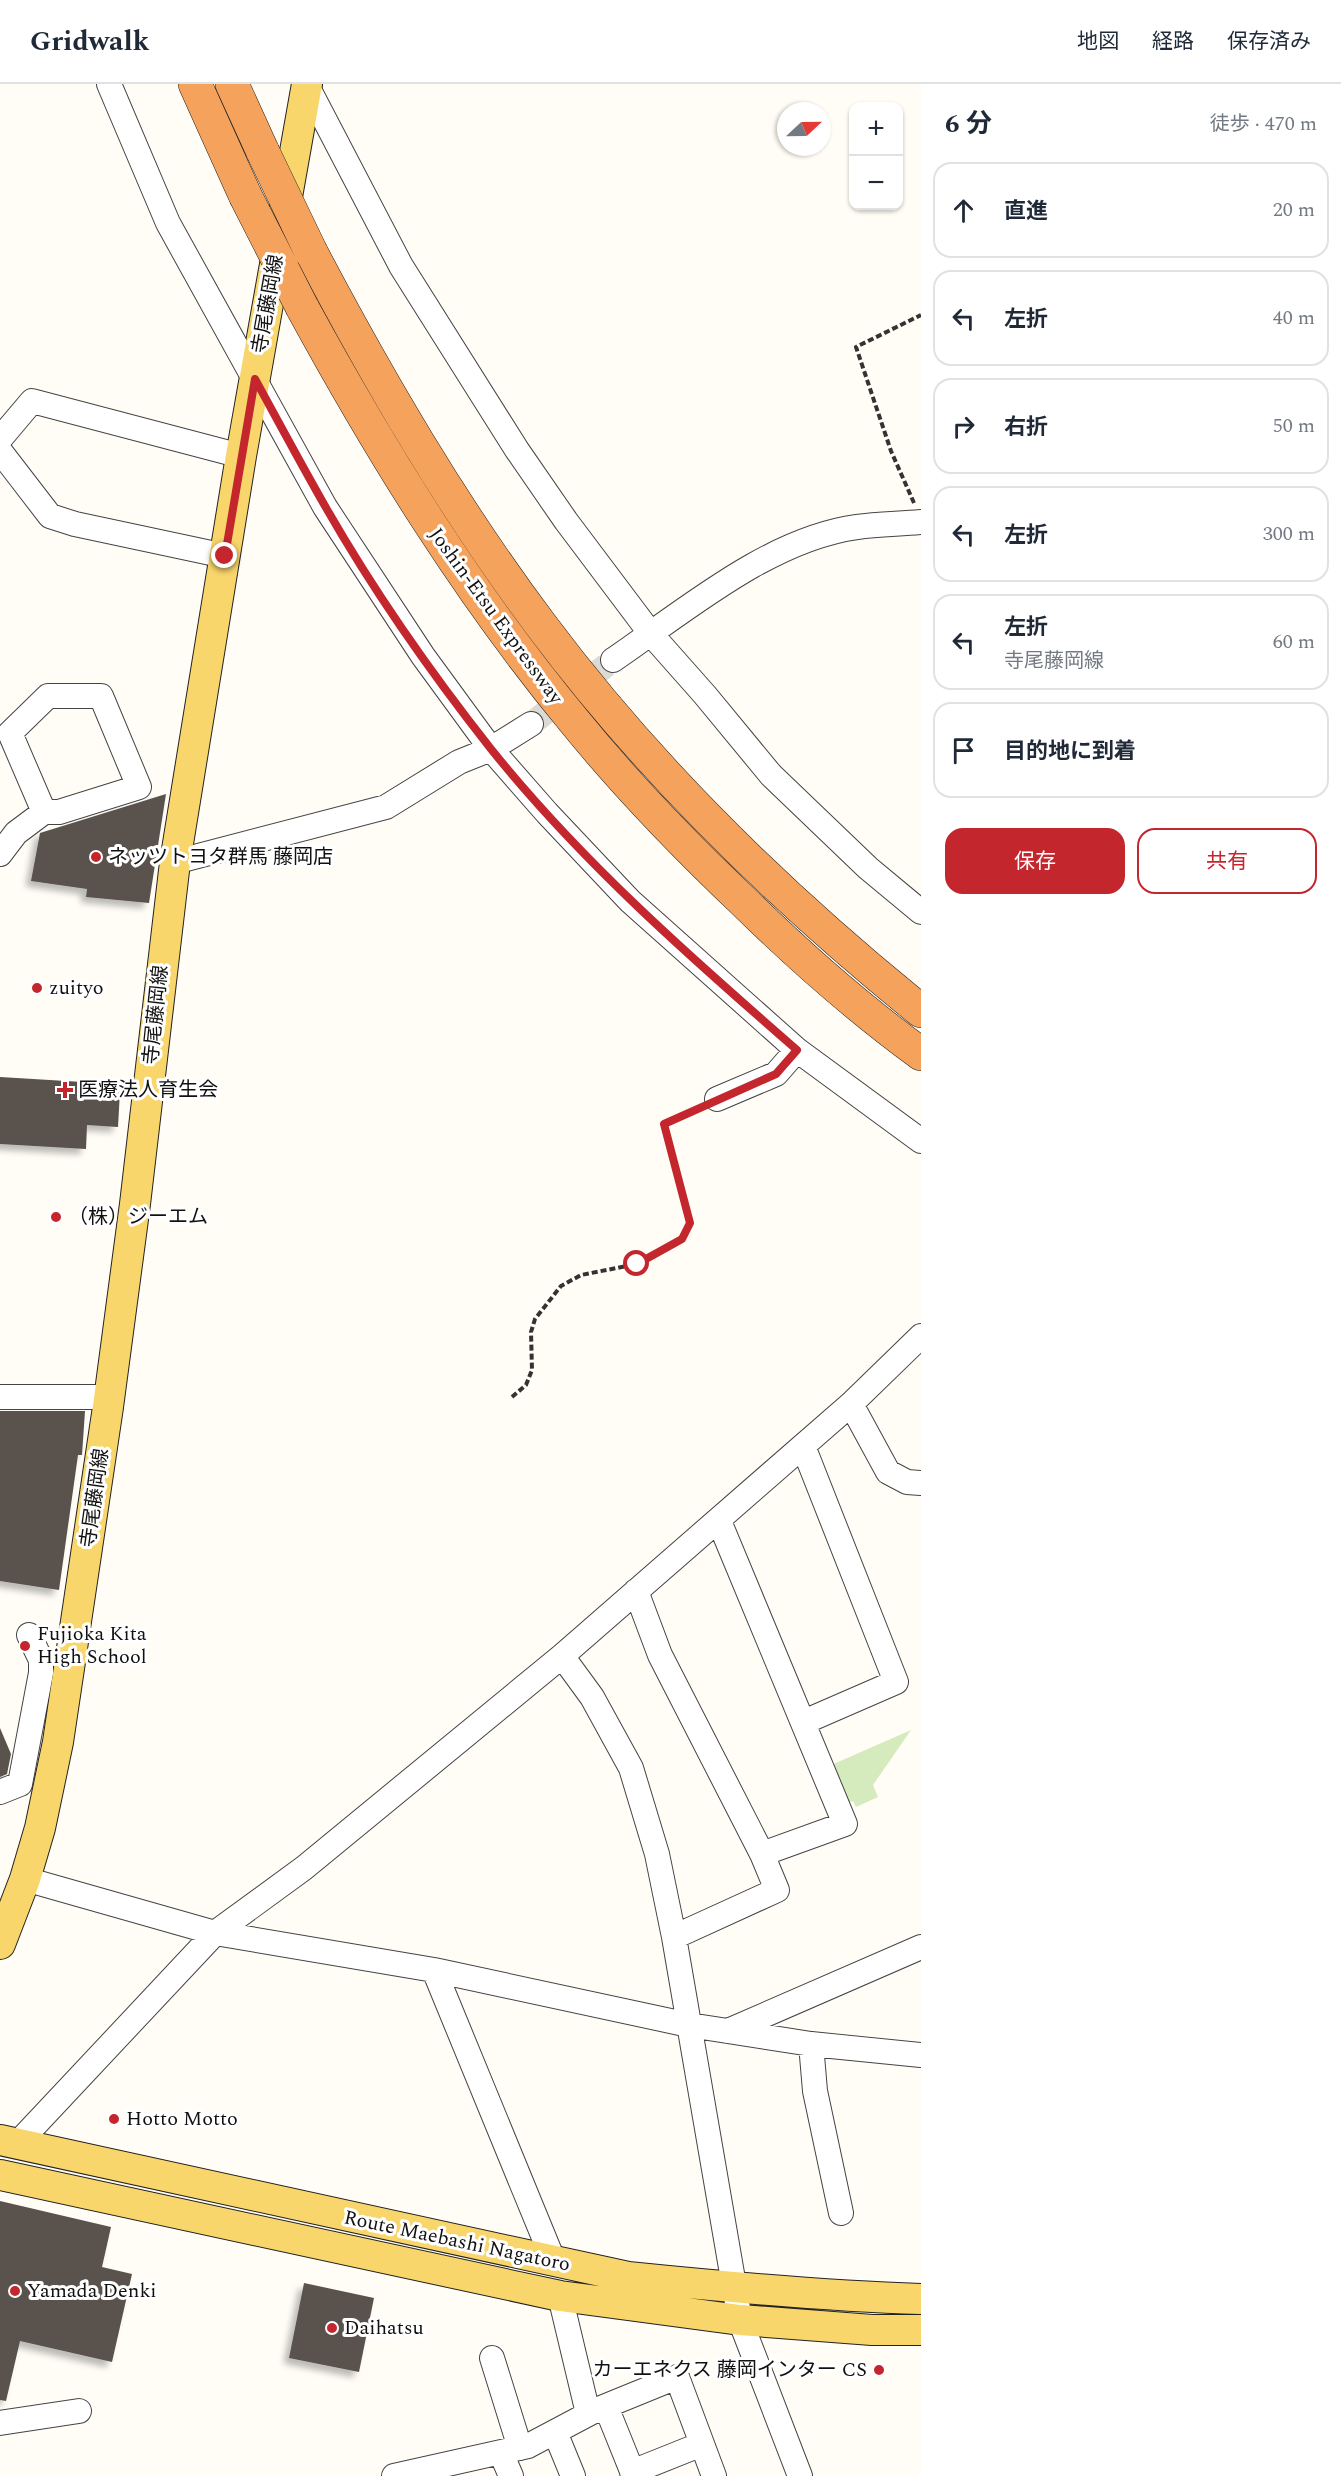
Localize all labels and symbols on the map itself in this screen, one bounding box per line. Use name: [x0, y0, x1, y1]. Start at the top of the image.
north arrow: [777, 102, 831, 156]
street label: 寺尾藤岡線: [245, 252, 291, 356]
street label: Joshin-Etsu Expressway: [422, 521, 571, 712]
route end: [211, 542, 237, 568]
place label: ネッツトヨタ群馬 藤岡店: [108, 842, 333, 872]
marker: ネッツトヨタ群馬 藤岡店: [89, 850, 103, 864]
street label: 寺尾藤岡線: [136, 964, 176, 1066]
place label: zuityo: [49, 973, 104, 1003]
marker: zuityo: [30, 981, 44, 995]
place label: 医療法人育生会: [78, 1075, 218, 1105]
marker: 医療法人育生会: [56, 1081, 74, 1099]
place label: （株）ジーエム: [68, 1202, 208, 1232]
marker: （株）ジーエム: [49, 1210, 63, 1224]
route start: [623, 1250, 649, 1276]
street label: 寺尾藤岡線: [73, 1446, 117, 1550]
place label: Fujioka Kita High School: [37, 1619, 147, 1672]
marker: Fujioka Kita High School: [18, 1639, 32, 1653]
place label: Hotto Motto: [126, 2104, 238, 2134]
marker: Hotto Motto: [107, 2112, 121, 2126]
street label: Route Maebashi Nagatoro: [341, 2202, 573, 2280]
place label: Yamada Denki: [27, 2276, 156, 2306]
marker: Yamada Denki: [8, 2284, 22, 2298]
place label: Daihatsu: [344, 2313, 424, 2343]
marker: Daihatsu: [325, 2321, 339, 2335]
place label: カーエネクス 藤岡インター CS: [592, 2355, 867, 2385]
marker: カーエネクス 藤岡インター CS: [872, 2363, 886, 2377]

